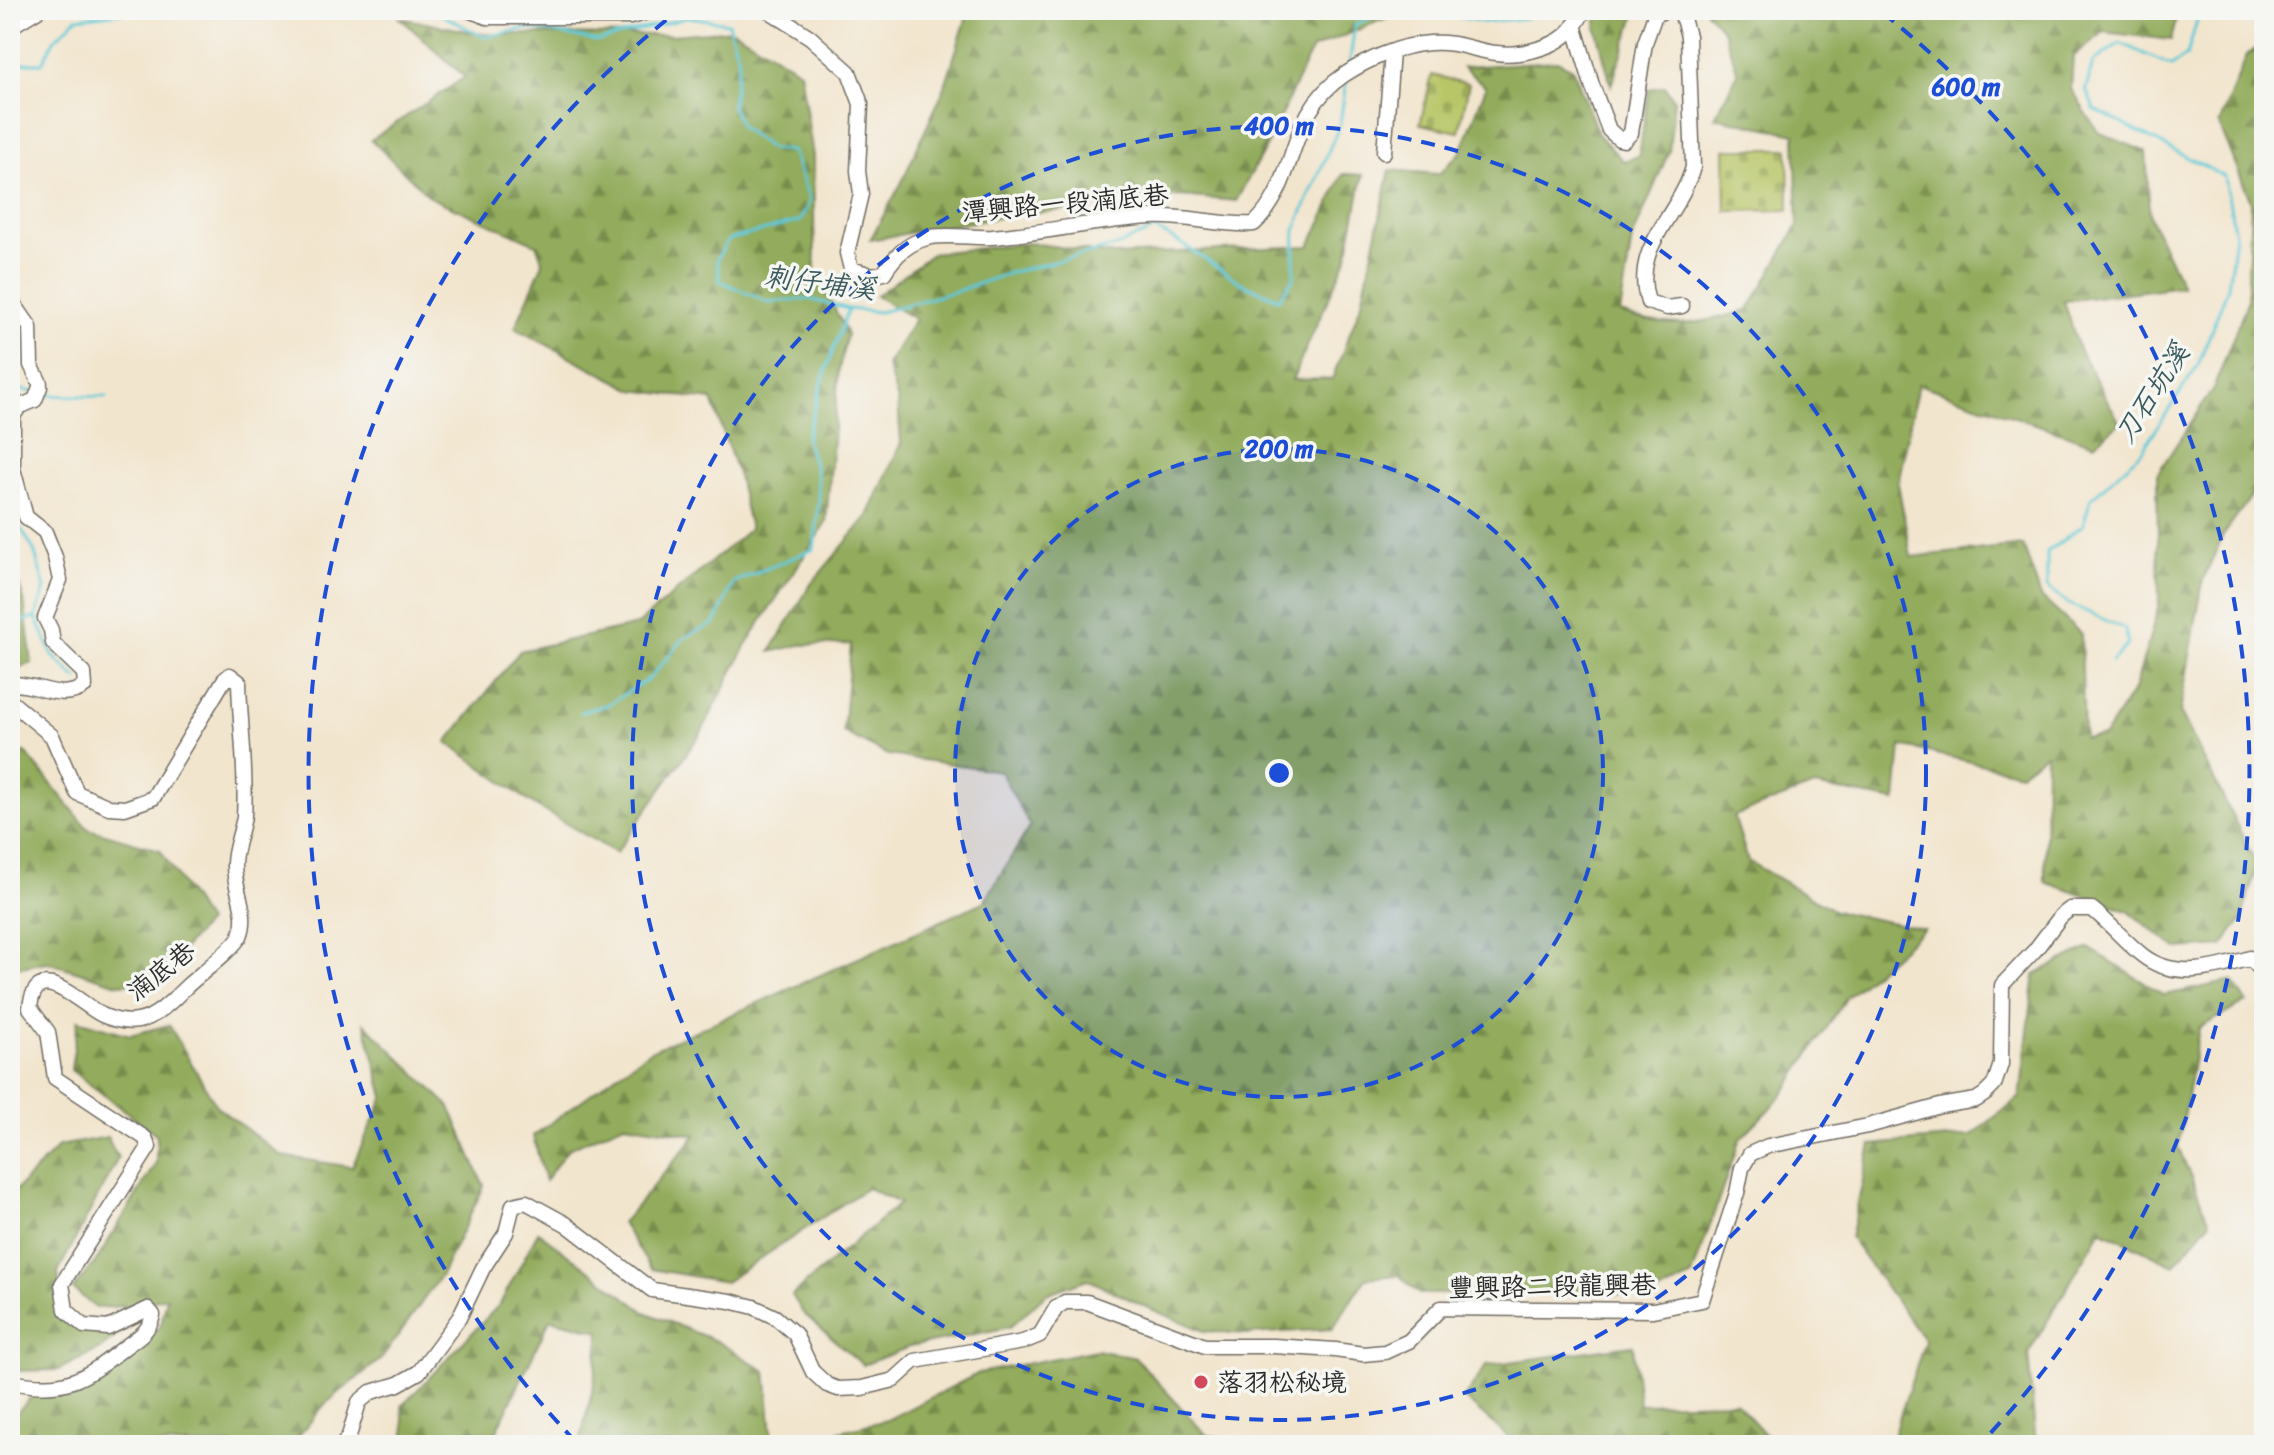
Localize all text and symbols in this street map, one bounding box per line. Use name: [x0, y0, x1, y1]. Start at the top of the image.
text: 600 m: [1931, 66, 2001, 108]
text: 400 m: [1244, 105, 1315, 147]
street label: 潭興路一段湳底巷: [959, 171, 1171, 235]
water label: 刺仔埔溪: [761, 251, 880, 314]
water label: 刀石坑溪: [2100, 331, 2204, 454]
text: 200 m: [1244, 428, 1314, 470]
centre of rings: [1265, 759, 1293, 787]
street label: 湳底巷: [116, 929, 206, 1013]
street label: 豐興路二段龍興巷: [1448, 1261, 1656, 1311]
place label: 落羽松秘境: [1217, 1359, 1347, 1405]
marker: 落羽松秘境: [1192, 1373, 1210, 1391]

